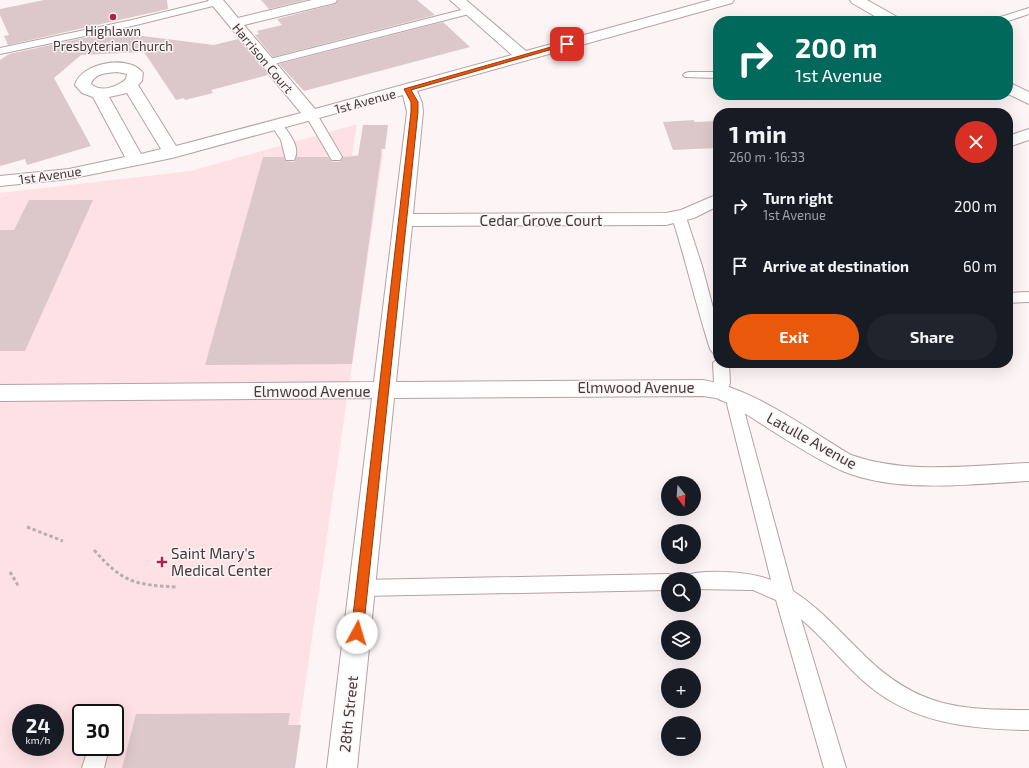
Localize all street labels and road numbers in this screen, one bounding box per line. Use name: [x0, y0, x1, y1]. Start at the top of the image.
street label: Harrison Court: [229, 20, 297, 96]
street label: 1st Avenue: [333, 85, 397, 117]
street label: 1st Avenue: [18, 163, 82, 187]
street label: Cedar Grove Court: [480, 211, 603, 229]
street label: Elmwood Avenue: [577, 378, 695, 396]
street label: Elmwood Avenue: [253, 382, 371, 400]
street label: Latulle Avenue: [764, 408, 860, 472]
street label: 28th Street: [335, 674, 361, 753]

